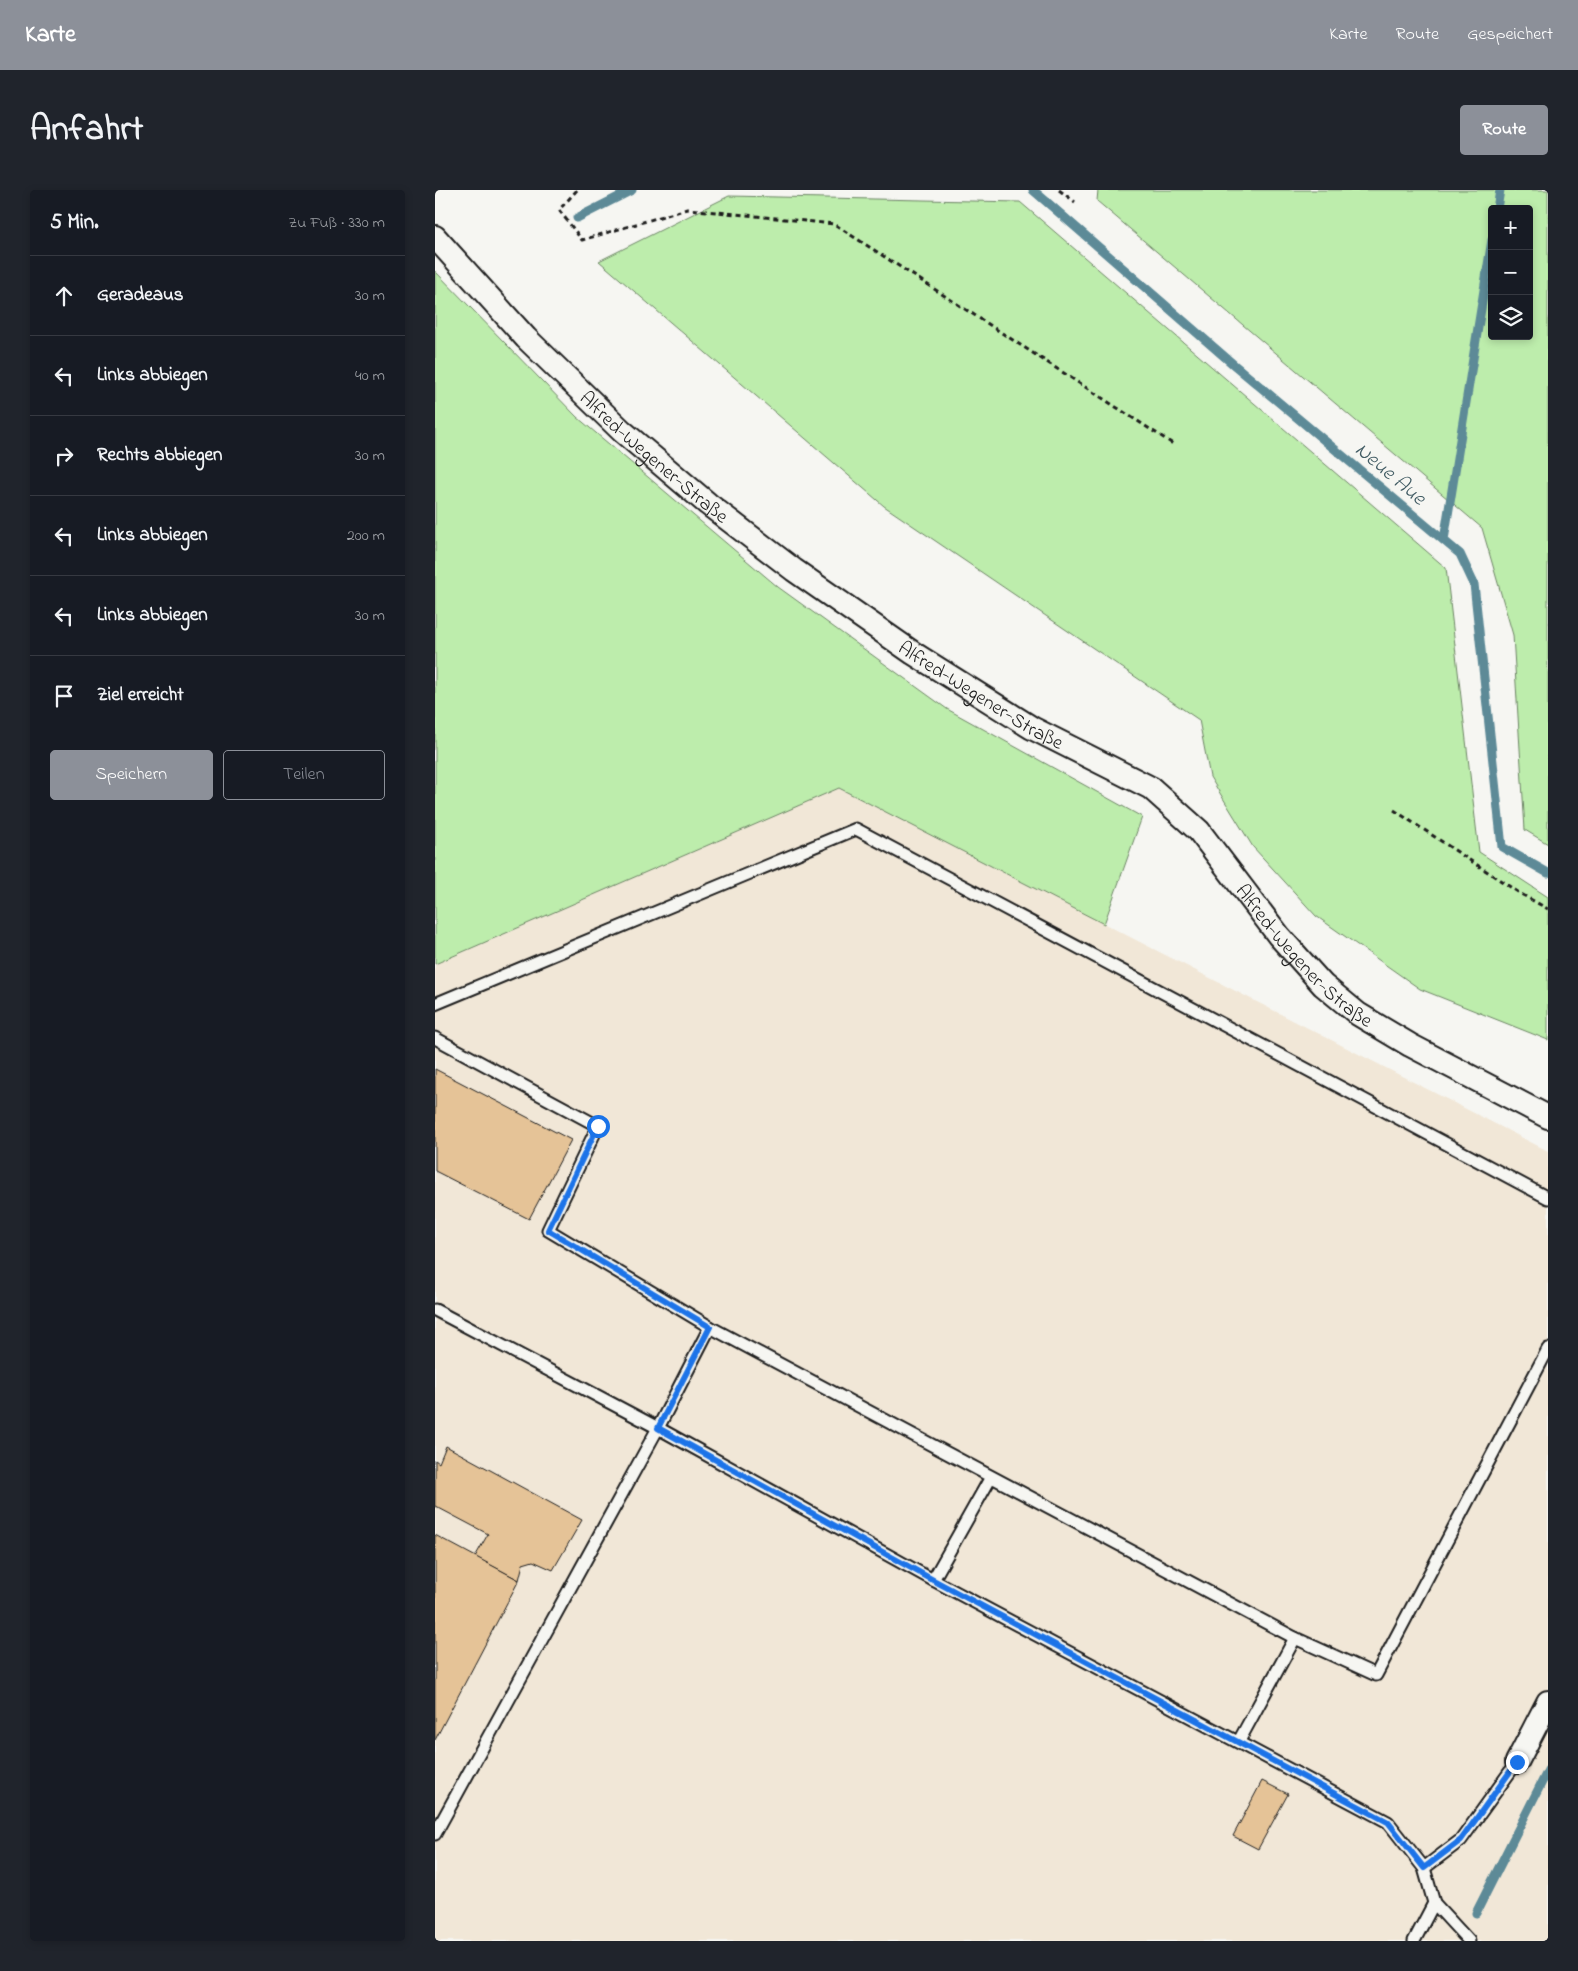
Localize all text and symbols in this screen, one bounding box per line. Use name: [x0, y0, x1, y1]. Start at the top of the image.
text: Karte: [25, 18, 76, 53]
text: Karte: [1329, 22, 1367, 48]
text: Route: [1395, 22, 1439, 48]
text: Gespeichert: [1467, 22, 1553, 48]
text: Anfahrt: [30, 105, 143, 156]
button: Route: [1460, 105, 1548, 155]
map controls: [1488, 205, 1533, 340]
button: +: [1488, 205, 1533, 250]
text: 5 Min.: [50, 208, 98, 238]
text: Zu Fuß · 330 m: [288, 211, 385, 235]
button: −: [1488, 250, 1533, 295]
icon: ahead: [50, 282, 78, 310]
text: Geradeaus: [97, 282, 184, 309]
text: 30 m: [355, 284, 385, 308]
button: layers: [1488, 295, 1533, 340]
icon: left: [50, 362, 78, 390]
text: Links abbiegen: [97, 362, 208, 389]
text: 40 m: [355, 364, 385, 388]
street label: Alfred-Wegener-Straße: [572, 385, 734, 532]
water label: Neue Aue: [1348, 436, 1433, 514]
icon: right: [50, 442, 78, 470]
text: Rechts abbiegen: [97, 442, 222, 469]
text: 30 m: [355, 444, 385, 468]
icon: left: [50, 522, 78, 550]
text: Links abbiegen: [97, 522, 208, 549]
text: 200 m: [347, 524, 385, 548]
icon: left: [50, 602, 78, 630]
text: Links abbiegen: [97, 602, 208, 629]
text: 30 m: [355, 604, 385, 628]
street label: Alfred-Wegener-Straße: [891, 635, 1068, 759]
icon: arrive: [50, 682, 78, 710]
text: Ziel erreicht: [97, 682, 184, 709]
button: Speichern: [50, 750, 213, 800]
button: Teilen: [223, 750, 385, 800]
street label: Alfred-Wegener-Straße: [1227, 879, 1377, 1036]
route start: [587, 1115, 610, 1138]
route end: [1506, 1751, 1529, 1774]

